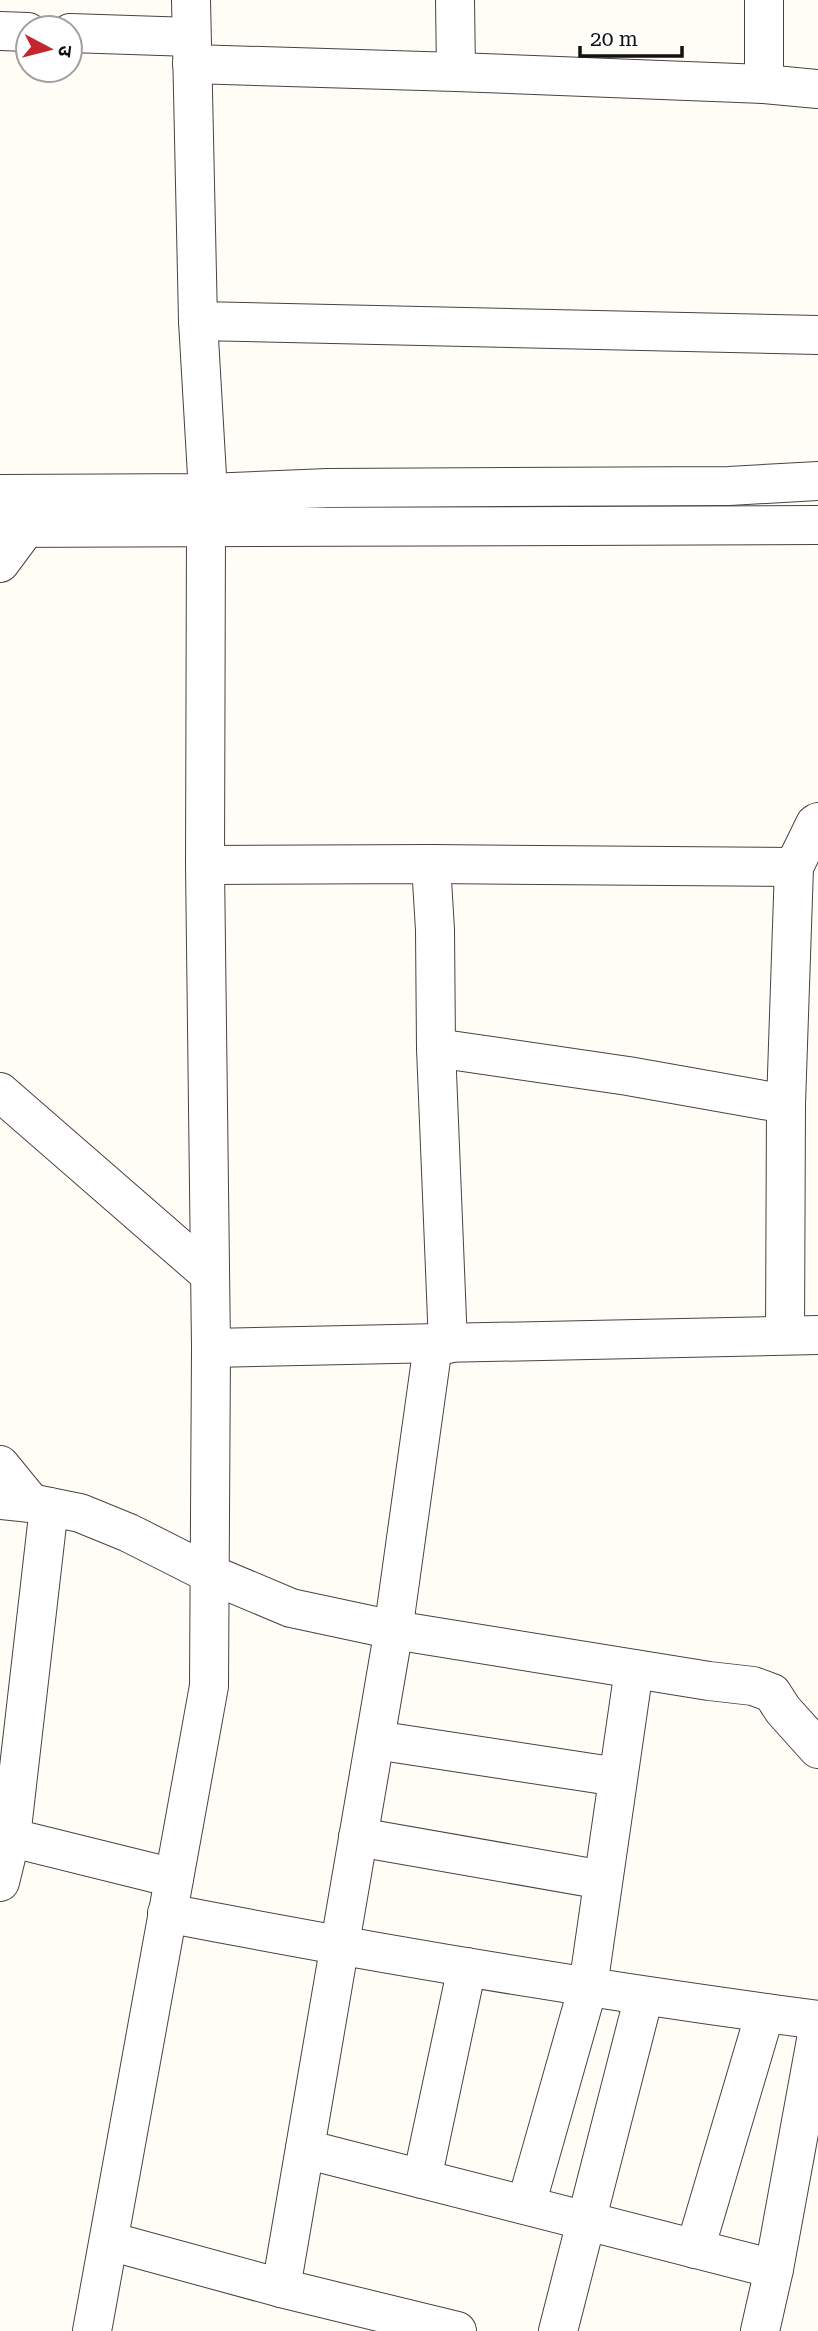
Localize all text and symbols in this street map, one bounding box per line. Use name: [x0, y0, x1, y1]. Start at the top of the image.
north arrow: [14, 14, 84, 84]
scale bar: [580, 14, 682, 58]
text: 20 m: [590, 27, 638, 51]
text: उ: [53, 44, 77, 59]

